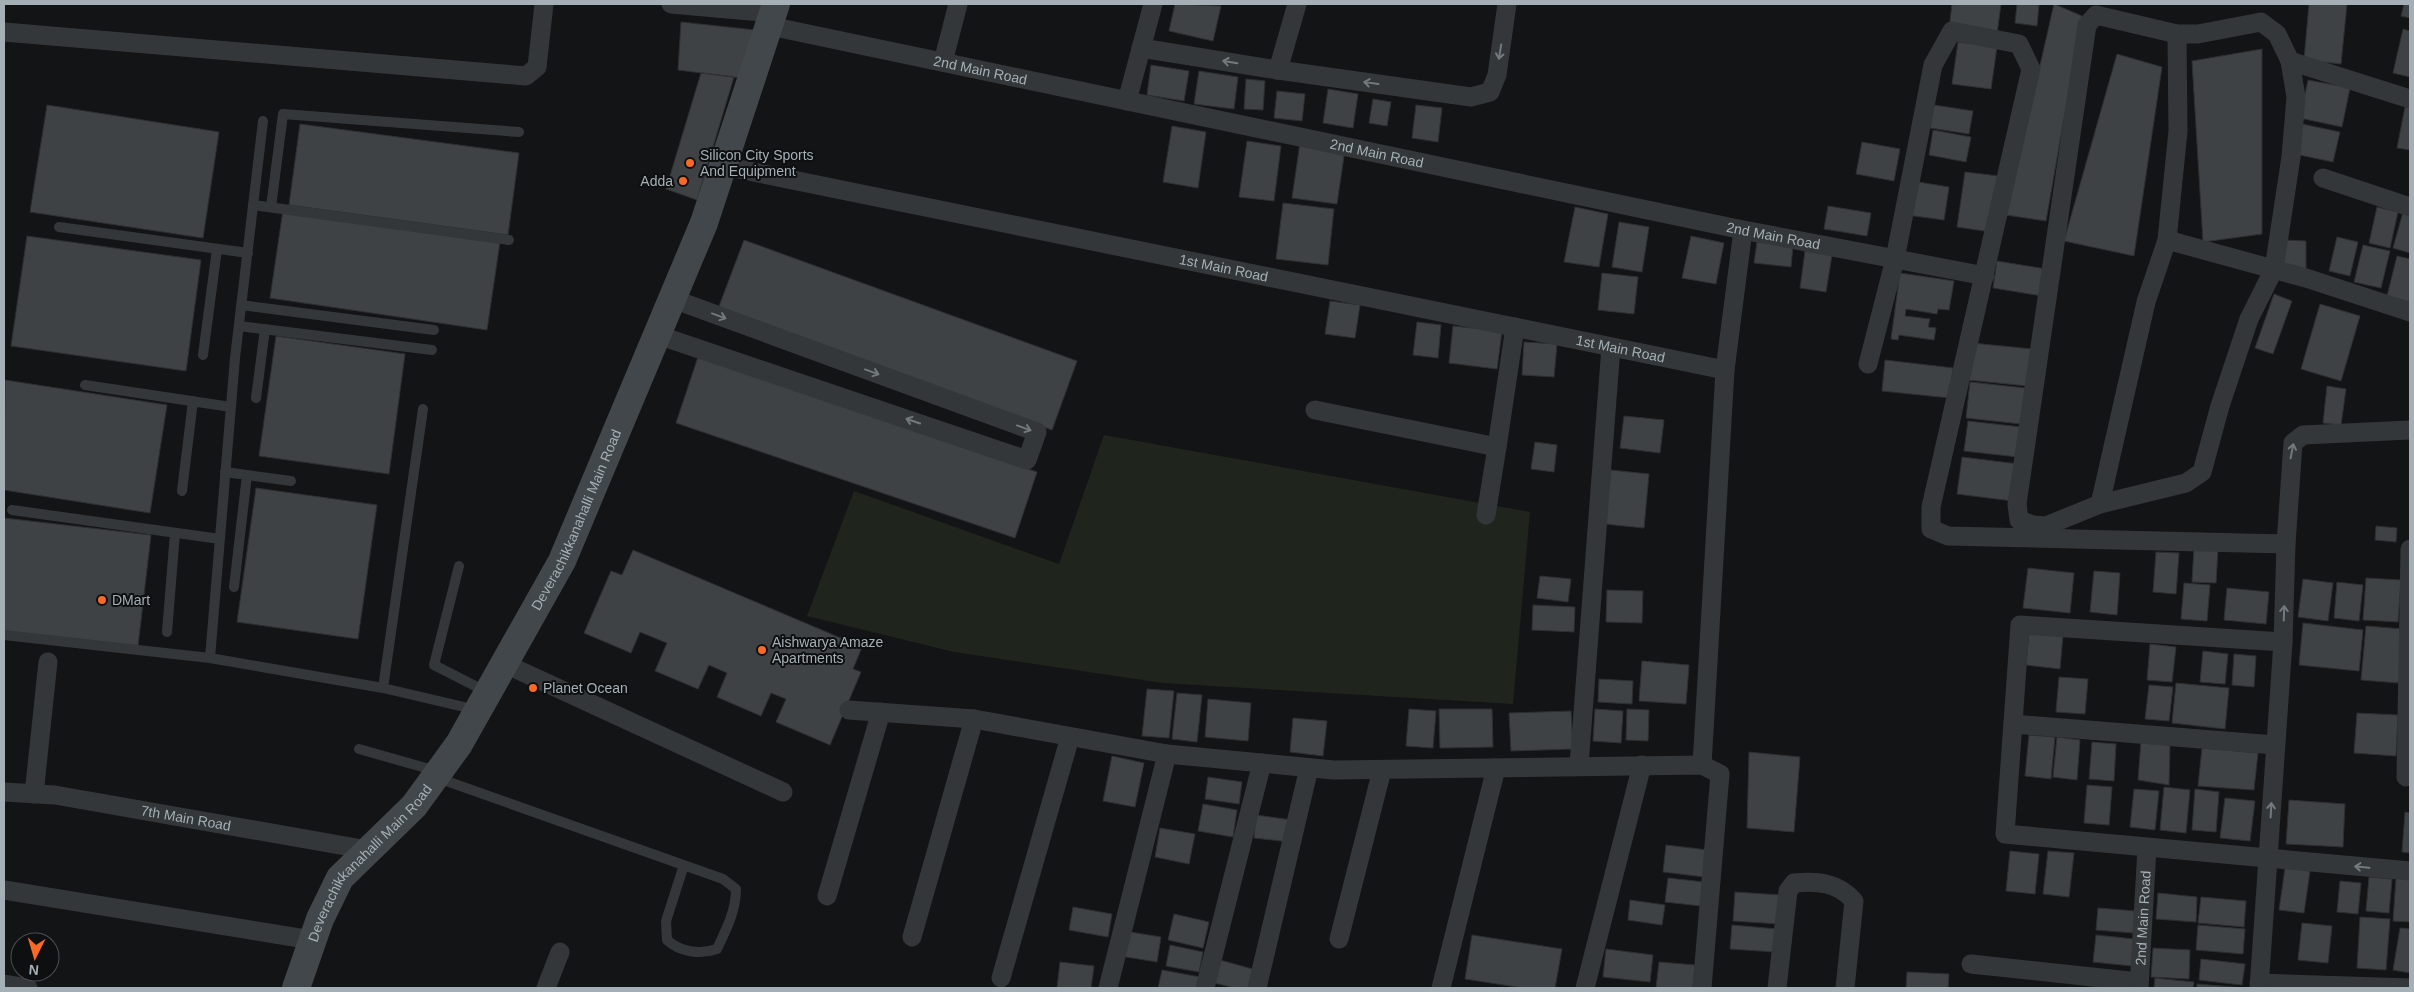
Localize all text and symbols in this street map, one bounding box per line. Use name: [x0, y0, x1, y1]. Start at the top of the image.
one-way arrow: [1495, 44, 1505, 60]
street label: 2nd Main Road: [932, 53, 1029, 88]
one-way arrow: [1223, 57, 1239, 67]
one-way arrow: [1363, 77, 1379, 87]
street label: 2nd Main Road: [1329, 136, 1425, 171]
place label: Silicon City Sports And Equipment: [700, 147, 814, 179]
marker: Silicon City Sports And Equipment: [684, 157, 696, 169]
place label: Adda: [640, 173, 673, 189]
marker: Adda: [677, 175, 689, 187]
street label: 2nd Main Road: [1725, 219, 1821, 252]
street label: 1st Main Road: [1178, 251, 1270, 285]
one-way arrow: [711, 312, 726, 321]
street label: 1st Main Road: [1575, 332, 1666, 366]
one-way arrow: [863, 368, 879, 377]
one-way arrow: [906, 416, 922, 425]
one-way arrow: [1016, 424, 1031, 433]
street label: Deverachikkanahalli Main Road: [528, 427, 624, 613]
one-way arrow: [2288, 444, 2298, 460]
place label: DMart: [112, 592, 150, 608]
marker: DMart: [96, 594, 108, 606]
one-way arrow: [2279, 605, 2289, 622]
place label: Aishwarya Amaze Apartments: [772, 634, 883, 666]
marker: Aishwarya Amaze Apartments: [756, 644, 768, 656]
place label: Planet Ocean: [543, 680, 628, 696]
marker: Planet Ocean: [527, 682, 539, 694]
street label: Deverachikkanahalli Main Road: [305, 781, 435, 944]
street label: 7th Main Road: [140, 802, 232, 834]
one-way arrow: [2267, 802, 2276, 818]
one-way arrow: [2354, 862, 2370, 871]
street label: 2nd Main Road: [2132, 870, 2154, 966]
north arrow: [10, 932, 60, 982]
text: N: [28, 962, 40, 978]

